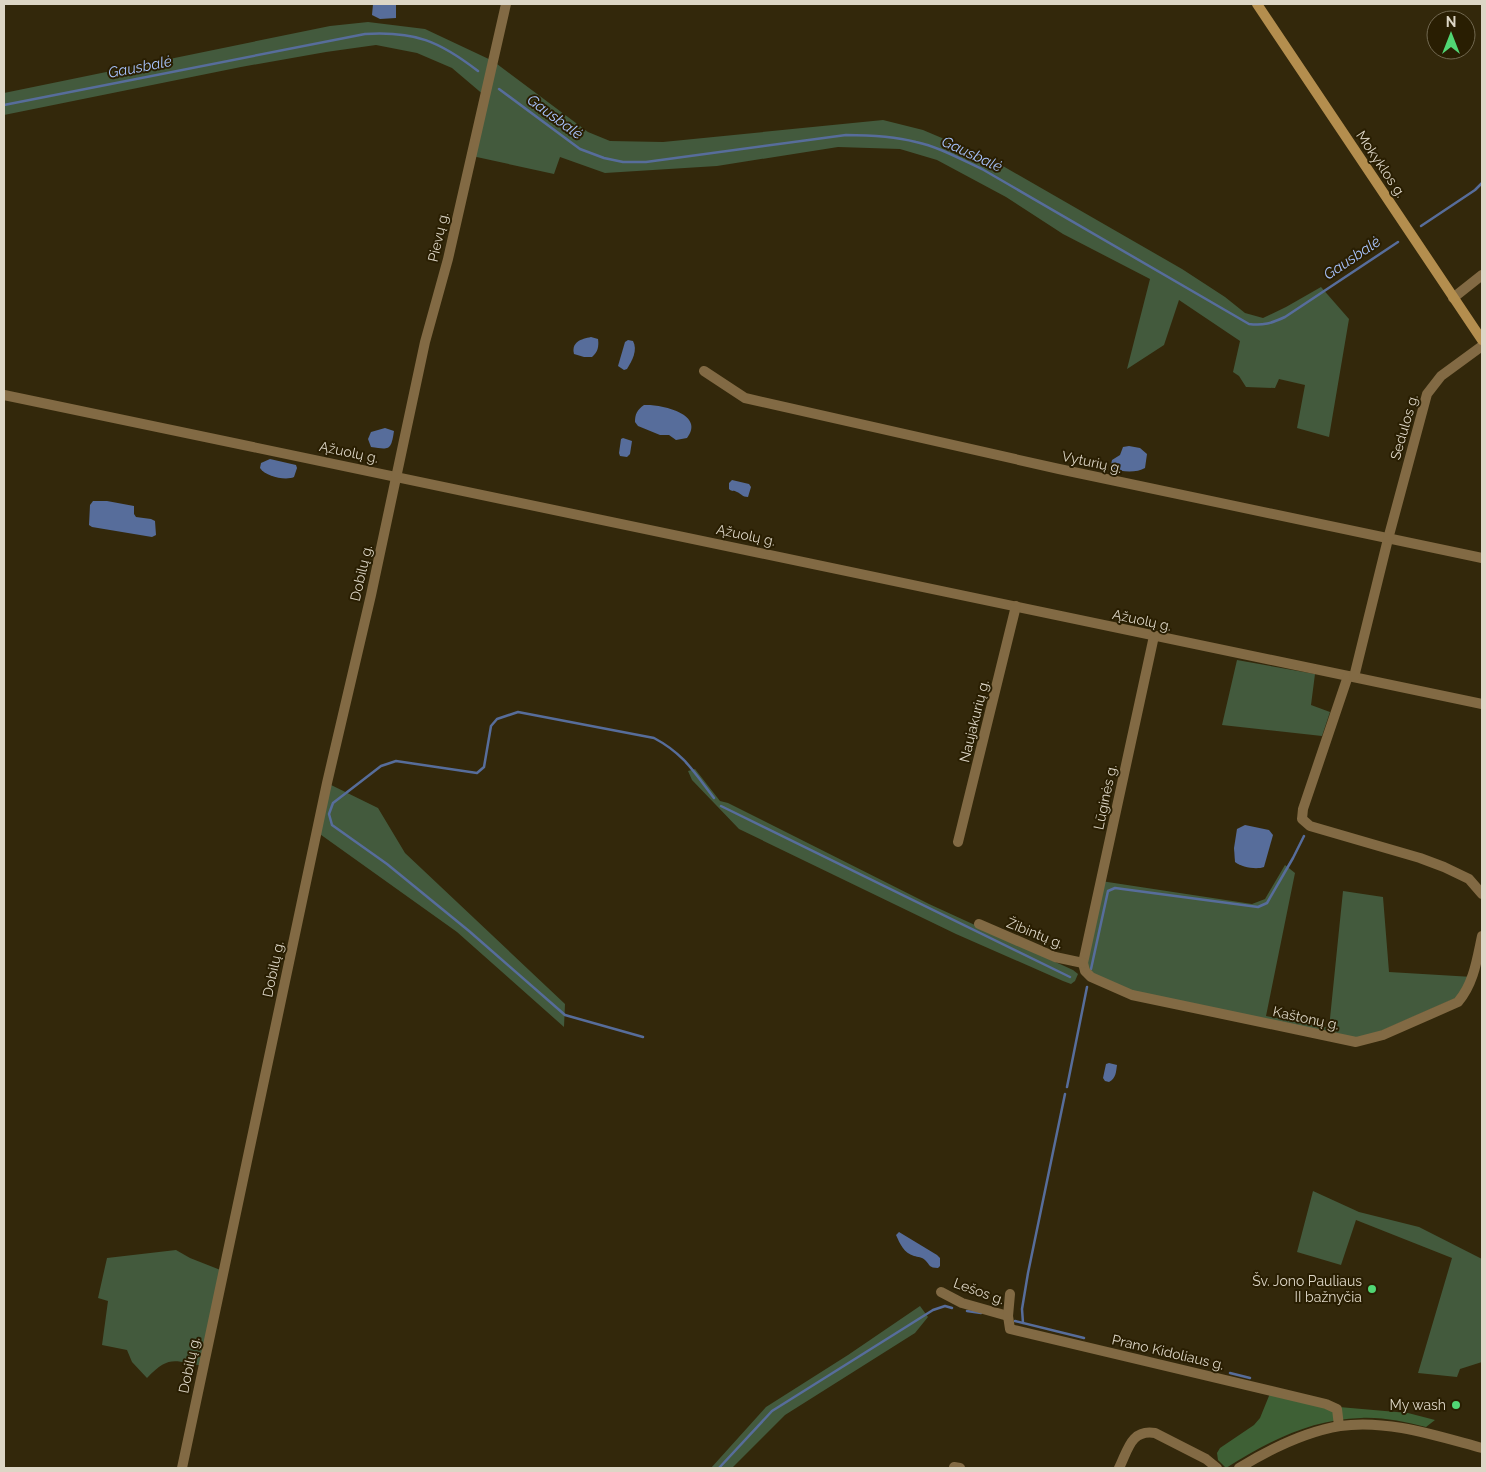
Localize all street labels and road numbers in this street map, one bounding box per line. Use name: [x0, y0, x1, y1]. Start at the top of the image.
street label: Mokyklos g.: [1353, 128, 1409, 200]
street label: Pievų g.: [425, 211, 451, 263]
street label: Sedulos g.: [1387, 392, 1421, 462]
street label: Ąžuolų g.: [318, 438, 380, 466]
street label: Vyturių g.: [1060, 448, 1124, 476]
street label: Ąžuolų g.: [715, 521, 777, 549]
street label: Dobilų g.: [347, 543, 375, 603]
street label: Ąžuolų g.: [1111, 606, 1173, 634]
street label: Naujakurių g.: [956, 678, 992, 764]
street label: Lūginės g.: [1090, 763, 1120, 831]
street label: Žibintų g.: [1004, 914, 1066, 952]
street label: Dobilų g.: [259, 939, 287, 999]
street label: Kaštonų g.: [1271, 1003, 1341, 1033]
street label: Lešos g.: [951, 1274, 1007, 1308]
street label: Prano Kidoliaus g.: [1110, 1331, 1226, 1373]
street label: Dobilų g.: [175, 1335, 203, 1395]

